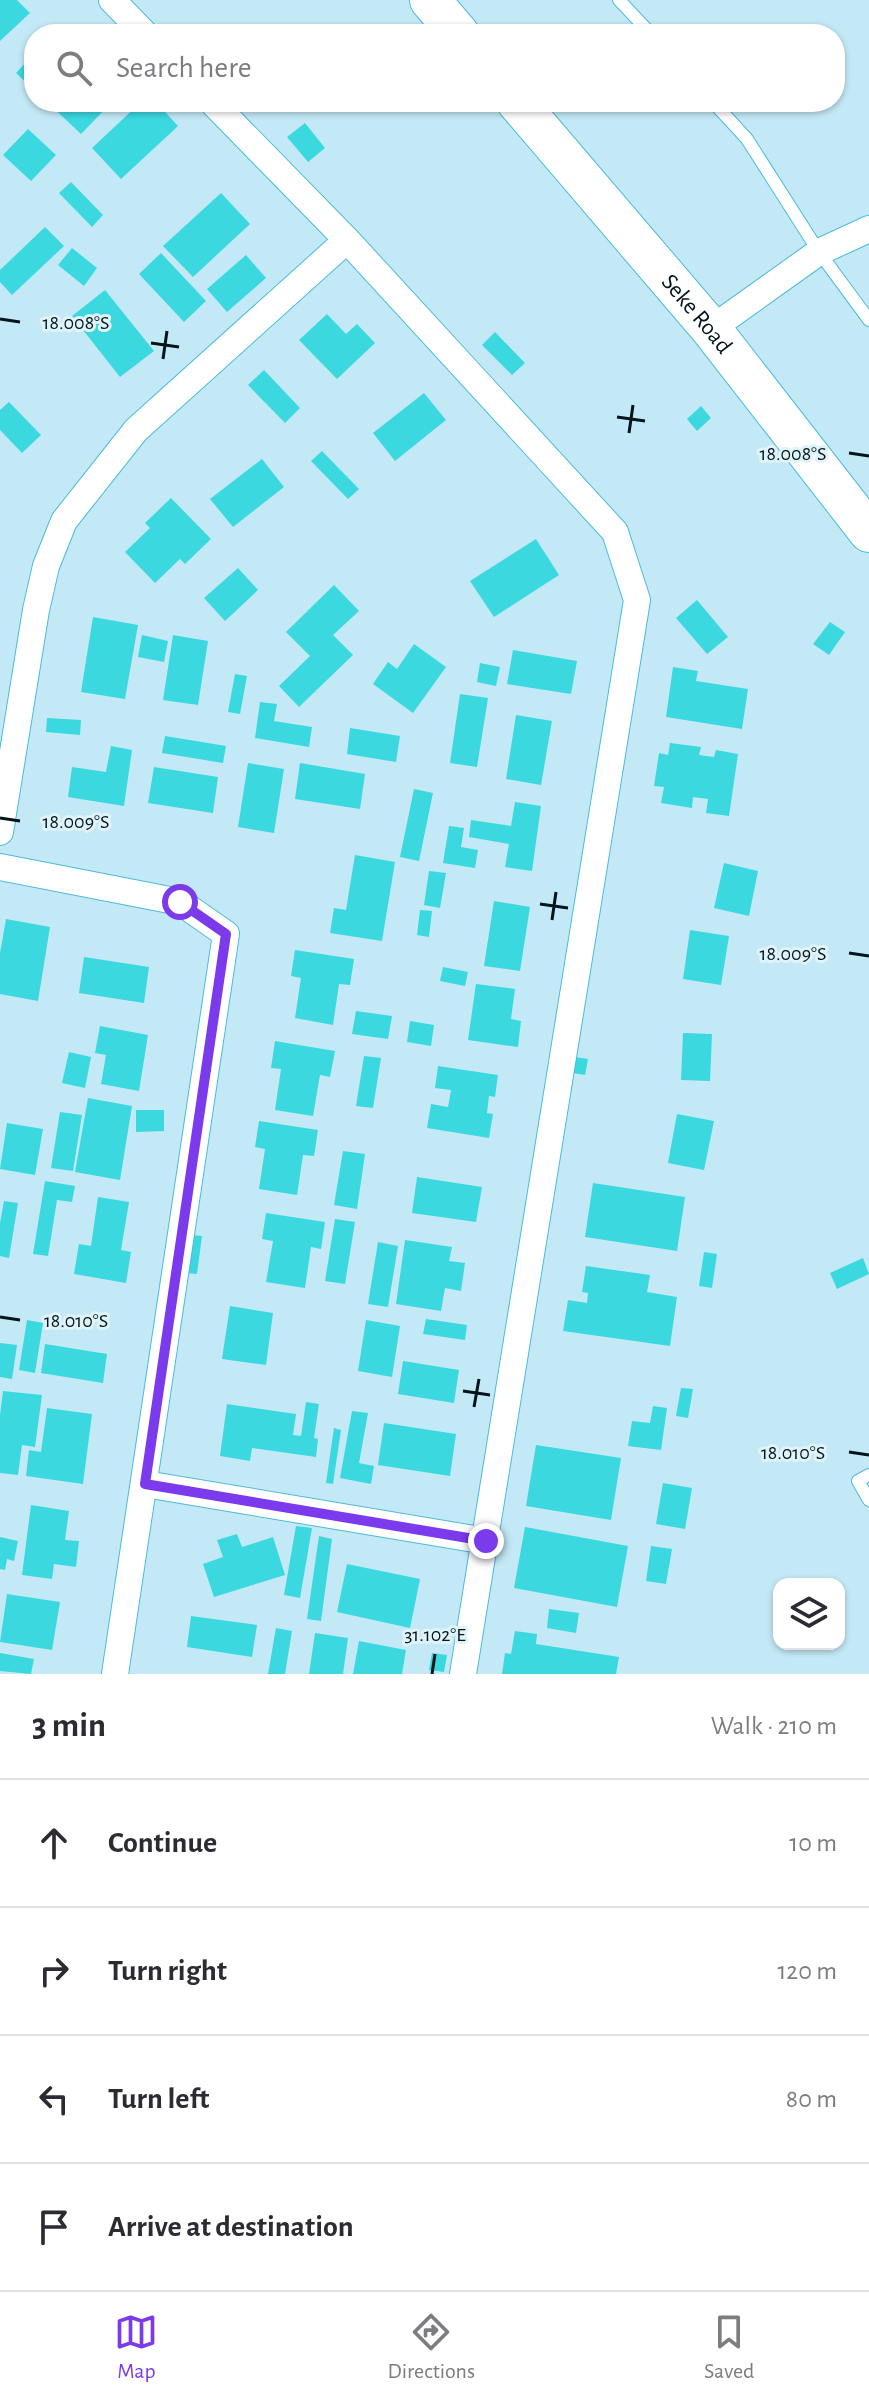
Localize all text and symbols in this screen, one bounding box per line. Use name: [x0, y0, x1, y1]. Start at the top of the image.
search box: [24, 24, 845, 112]
icon: search: [52, 46, 96, 90]
text: Search here: [116, 53, 252, 83]
street label: Seke Road: [657, 270, 736, 358]
text: 18.008°S: [43, 313, 109, 333]
text: 18.008°S: [760, 444, 826, 464]
text: 18.009°S: [43, 812, 109, 832]
route start: [162, 884, 198, 920]
text: 18.009°S: [760, 944, 826, 964]
text: 18.010°S: [44, 1311, 108, 1331]
text: 18.010°S: [761, 1443, 825, 1463]
route end: [468, 1523, 504, 1559]
map controls: [773, 1578, 845, 1650]
button: layers: [773, 1578, 845, 1650]
text: 31.102°E: [404, 1625, 466, 1645]
text: 3 min: [32, 1709, 106, 1743]
text: Walk · 210 m: [711, 1713, 837, 1739]
icon: ahead: [32, 1821, 76, 1865]
text: Continue: [108, 1828, 217, 1858]
text: 10 m: [789, 1830, 837, 1856]
icon: right: [32, 1949, 76, 1993]
text: Turn right: [108, 1956, 227, 1986]
text: 120 m: [777, 1958, 837, 1984]
icon: left: [32, 2077, 76, 2121]
text: Turn left: [108, 2084, 209, 2114]
text: 80 m: [786, 2086, 837, 2112]
icon: arrive: [32, 2205, 76, 2249]
text: Arrive at destination: [108, 2212, 354, 2242]
tab: Map: [114, 2310, 158, 2384]
tab: Directions: [387, 2310, 475, 2384]
tab: Saved: [704, 2310, 754, 2384]

